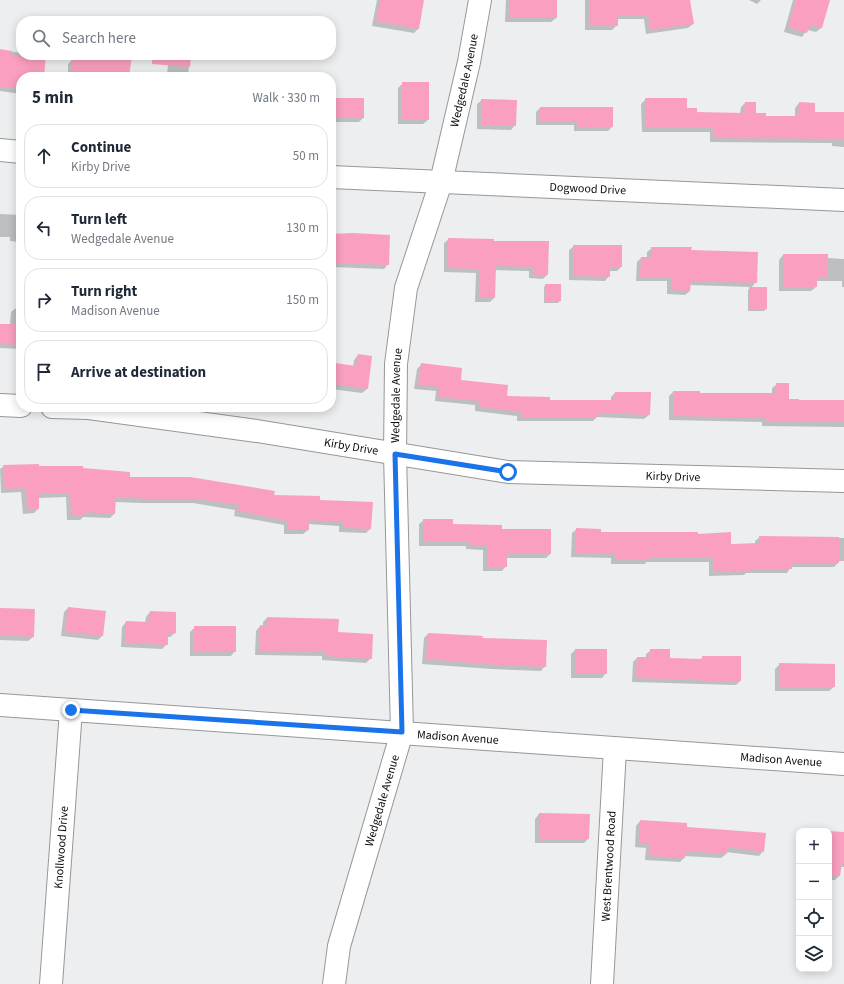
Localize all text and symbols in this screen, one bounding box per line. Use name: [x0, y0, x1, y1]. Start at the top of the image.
search box: [16, 16, 336, 60]
icon: search: [30, 27, 52, 49]
text: Search here: [62, 28, 136, 49]
street label: Wedgedale Avenue: [446, 32, 482, 129]
text: 5 min: [32, 86, 73, 110]
text: Walk · 330 m: [252, 89, 320, 107]
text: Continue: [71, 137, 131, 158]
icon: ahead: [33, 145, 55, 167]
text: 50 m: [293, 147, 319, 165]
text: Kirby Drive: [71, 158, 130, 176]
street label: Dogwood Drive: [549, 178, 626, 199]
text: Turn left: [71, 209, 127, 230]
icon: left: [33, 217, 55, 239]
text: 130 m: [286, 219, 319, 237]
text: Wedgedale Avenue: [71, 230, 174, 248]
text: Turn right: [71, 281, 137, 302]
icon: right: [33, 289, 55, 311]
text: 150 m: [286, 291, 319, 309]
text: Madison Avenue: [71, 302, 160, 320]
street label: Wedgedale Avenue: [387, 347, 407, 443]
icon: arrive: [33, 361, 55, 383]
text: Arrive at destination: [71, 362, 206, 383]
street label: Kirby Drive: [323, 434, 380, 459]
route start: [499, 463, 517, 481]
street label: Kirby Drive: [645, 467, 701, 486]
route end: [62, 701, 80, 719]
street label: Madison Avenue: [416, 726, 499, 748]
street label: Madison Avenue: [740, 748, 823, 771]
street label: Wedgedale Avenue: [360, 752, 403, 849]
street label: Knollwood Drive: [49, 805, 72, 889]
street label: West Brentwood Road: [597, 810, 620, 922]
map controls: [796, 828, 832, 972]
button: +: [796, 828, 832, 864]
button: −: [796, 864, 832, 900]
button: locate: [796, 900, 832, 936]
button: layers: [796, 936, 832, 972]

